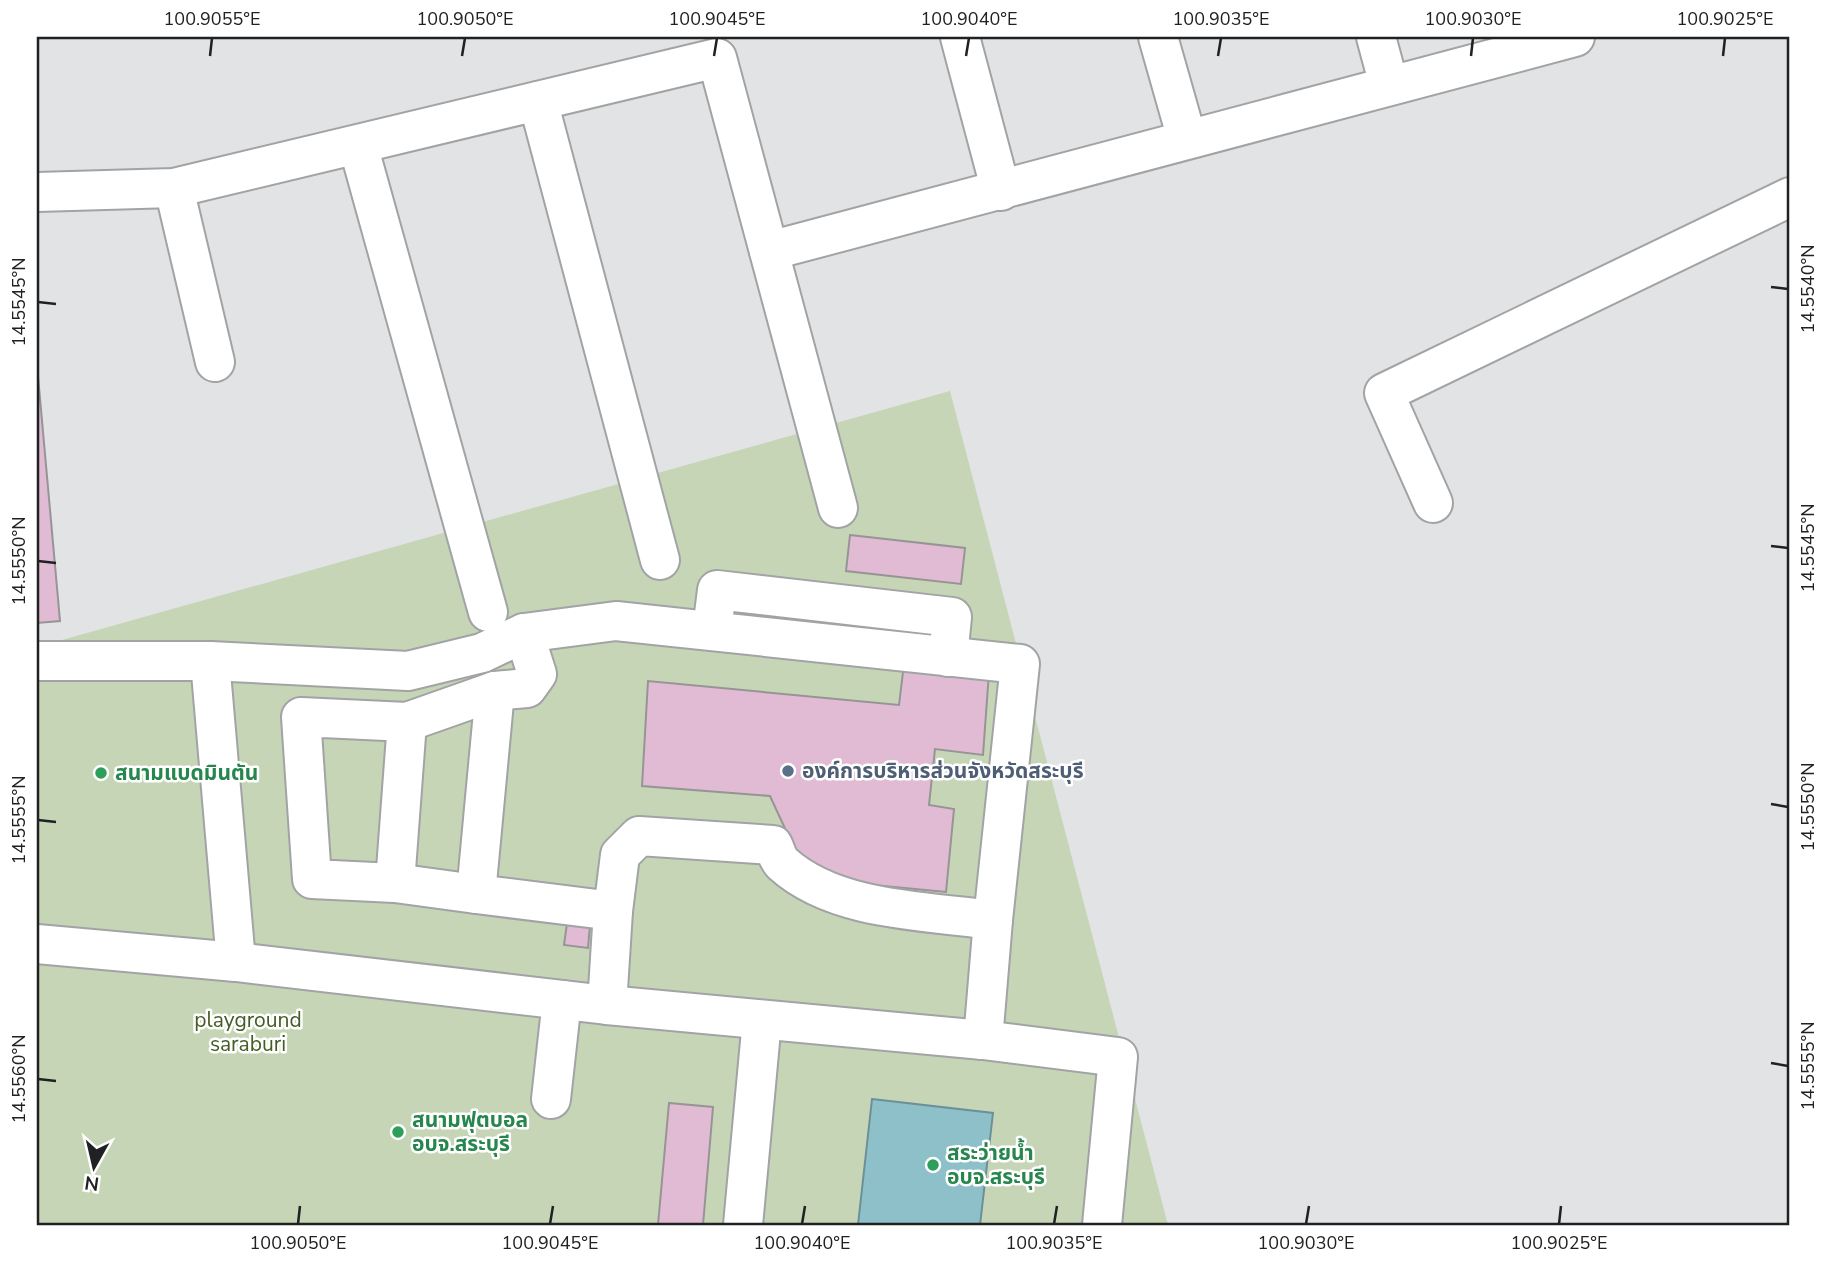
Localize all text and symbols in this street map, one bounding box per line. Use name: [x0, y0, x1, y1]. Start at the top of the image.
text: 100.9055°E: [164, 7, 260, 31]
text: 100.9050°E: [417, 7, 513, 31]
text: 100.9045°E: [669, 7, 765, 31]
text: 100.9040°E: [921, 7, 1017, 31]
text: 100.9035°E: [1173, 7, 1269, 31]
text: 100.9030°E: [1425, 7, 1521, 31]
text: 100.9025°E: [1677, 7, 1773, 31]
text: 14.5540°N: [1796, 245, 1820, 333]
text: 14.5545°N: [7, 258, 31, 346]
text: 14.5545°N: [1796, 504, 1820, 592]
text: 14.5550°N: [7, 517, 31, 605]
place label: องค์การบริหารส่วนจังหวัดสระบุรี: [802, 757, 1084, 785]
place label: สนามแบดมินตัน: [115, 759, 258, 787]
marker: องค์การบริหารส่วนจังหวัดสระบุรี: [780, 763, 796, 779]
text: 14.5550°N: [1796, 763, 1820, 851]
marker: สนามแบดมินตัน: [93, 765, 109, 781]
text: 14.5555°N: [7, 776, 31, 864]
park label: playground saraburi: [194, 1006, 302, 1058]
text: 14.5555°N: [1796, 1022, 1820, 1110]
text: 14.5560°N: [7, 1035, 31, 1123]
place label: สนามฟุตบอล อบจ.สระบุรี: [412, 1106, 528, 1158]
marker: สนามฟุตบอล อบจ.สระบุรี: [390, 1124, 406, 1140]
north arrow: [60, 1132, 130, 1202]
place label: สระว่ายน้ำ อบจ.สระบุรี: [947, 1138, 1045, 1191]
marker: สระว่ายน้ำ อบจ.สระบุรี: [925, 1157, 941, 1173]
text: N: [83, 1169, 101, 1197]
text: 100.9050°E: [250, 1231, 346, 1255]
text: 100.9045°E: [502, 1231, 598, 1255]
text: 100.9040°E: [754, 1231, 850, 1255]
text: 100.9035°E: [1006, 1231, 1102, 1255]
text: 100.9030°E: [1258, 1231, 1354, 1255]
text: 100.9025°E: [1511, 1231, 1607, 1255]

